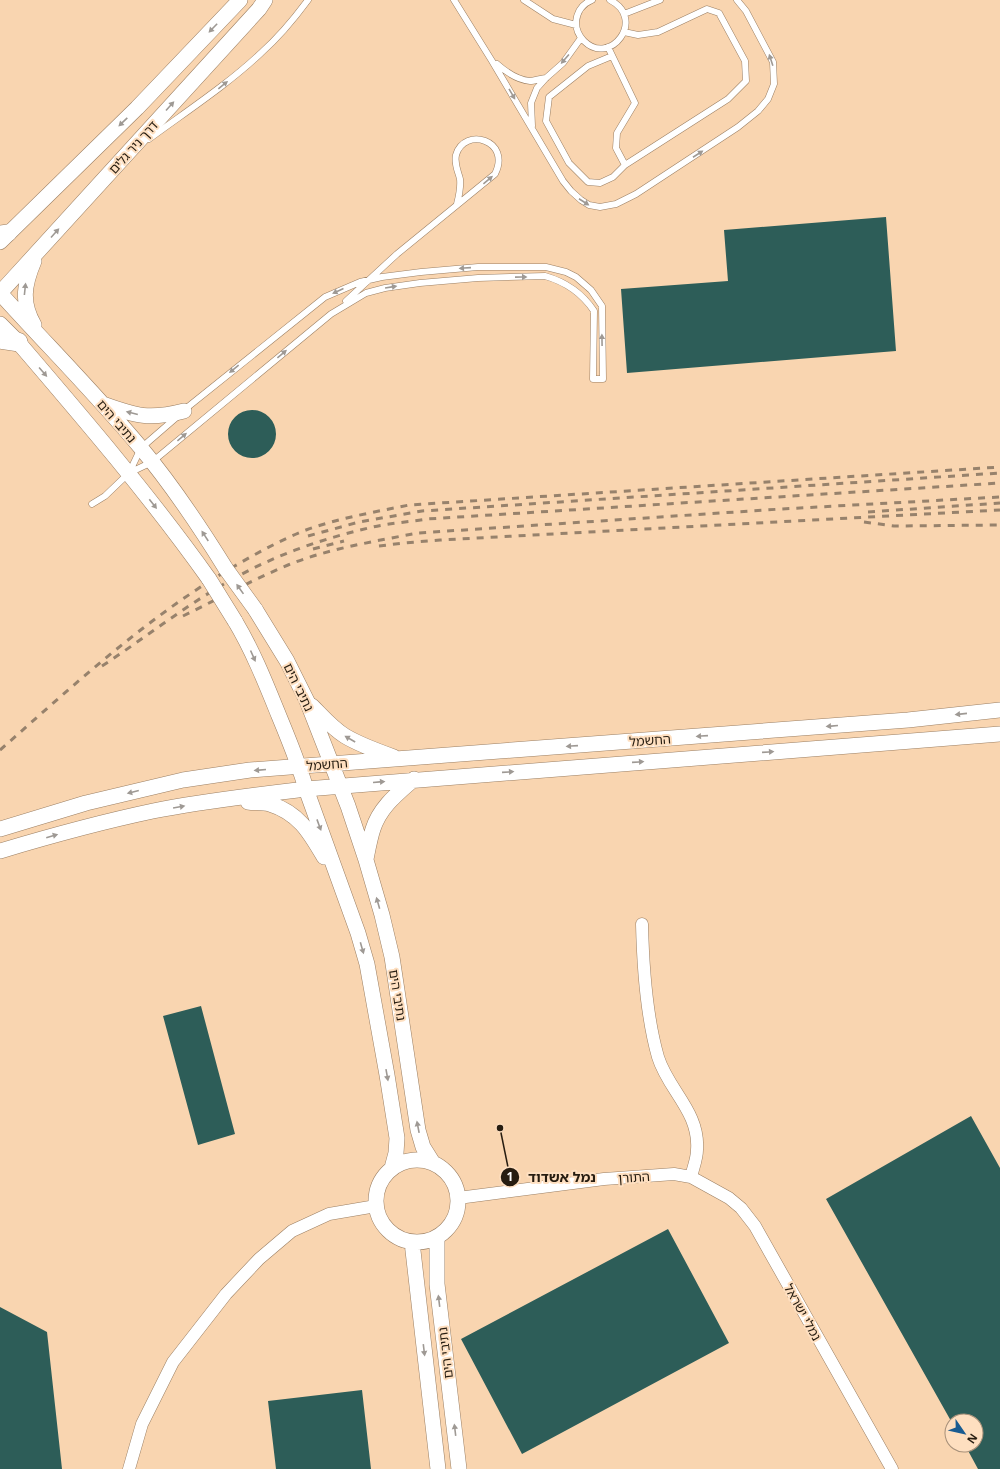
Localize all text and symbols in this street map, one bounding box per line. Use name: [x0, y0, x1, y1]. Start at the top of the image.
one-way arrow: [208, 23, 218, 33]
one-way arrow: [561, 54, 570, 65]
one-way arrow: [768, 54, 774, 66]
one-way arrow: [217, 80, 228, 89]
one-way arrow: [508, 89, 515, 100]
one-way arrow: [166, 101, 175, 111]
street label: דרך ניר גלים: [104, 116, 162, 178]
one-way arrow: [118, 117, 128, 127]
one-way arrow: [692, 150, 703, 158]
one-way arrow: [483, 176, 494, 185]
one-way arrow: [578, 198, 589, 205]
one-way arrow: [50, 228, 59, 238]
one-way arrow: [459, 265, 471, 272]
one-way arrow: [515, 274, 528, 280]
one-way arrow: [22, 283, 29, 295]
one-way arrow: [385, 284, 397, 290]
one-way arrow: [333, 288, 344, 294]
one-way arrow: [599, 333, 605, 346]
one-way arrow: [277, 349, 287, 358]
one-way arrow: [229, 365, 240, 373]
one-way arrow: [39, 367, 48, 377]
street label: נתיבי הים: [93, 396, 141, 446]
one-way arrow: [125, 410, 138, 416]
one-way arrow: [177, 432, 187, 441]
one-way arrow: [149, 498, 158, 509]
one-way arrow: [201, 531, 209, 541]
one-way arrow: [236, 584, 244, 594]
one-way arrow: [250, 650, 256, 661]
street label: נתיבי הים: [280, 660, 318, 714]
one-way arrow: [955, 711, 967, 717]
one-way arrow: [826, 722, 838, 729]
street label: החשמל: [629, 730, 671, 750]
one-way arrow: [696, 733, 708, 740]
one-way arrow: [344, 735, 356, 742]
one-way arrow: [566, 742, 579, 749]
one-way arrow: [762, 748, 774, 755]
street label: החשמל: [305, 753, 349, 775]
one-way arrow: [632, 758, 644, 765]
one-way arrow: [254, 766, 267, 773]
one-way arrow: [502, 768, 514, 775]
one-way arrow: [373, 779, 385, 785]
one-way arrow: [126, 789, 138, 795]
one-way arrow: [173, 803, 185, 809]
one-way arrow: [317, 820, 323, 832]
one-way arrow: [46, 833, 58, 839]
one-way arrow: [375, 896, 381, 908]
one-way arrow: [360, 942, 366, 954]
street label: נתיבי הים: [385, 968, 411, 1022]
one-way arrow: [384, 1069, 390, 1081]
one-way arrow: [415, 1121, 421, 1133]
callout: נמל אשדוד: [500, 1164, 604, 1190]
text: נמל אשדוד: [528, 1167, 596, 1186]
street label: התורן: [617, 1167, 651, 1187]
text: 1: [507, 1168, 513, 1185]
street label: נמלי ישראל: [780, 1280, 826, 1344]
one-way arrow: [436, 1295, 442, 1307]
street label: נתיבי הים: [433, 1326, 457, 1380]
one-way arrow: [421, 1344, 427, 1356]
north arrow: [944, 1413, 984, 1453]
one-way arrow: [452, 1424, 458, 1436]
text: N: [964, 1431, 981, 1447]

